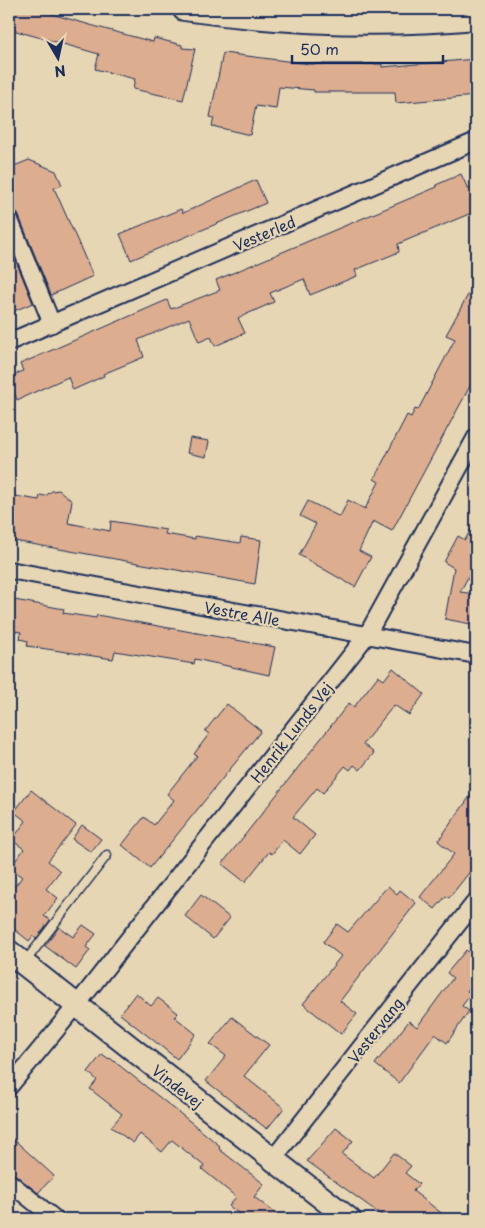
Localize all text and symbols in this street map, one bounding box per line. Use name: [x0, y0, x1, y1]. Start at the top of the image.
north arrow: [32, 32, 82, 82]
scale bar: [292, 32, 444, 64]
text: 50 m: [300, 37, 339, 60]
text: N: [53, 60, 67, 83]
street label: Vesterled: [229, 210, 299, 256]
street label: Vestre Alle: [202, 595, 282, 631]
street label: Henrik Lunds Vej: [244, 677, 338, 787]
street label: Vestervang: [342, 992, 408, 1068]
street label: Vindevej: [147, 1059, 209, 1113]

